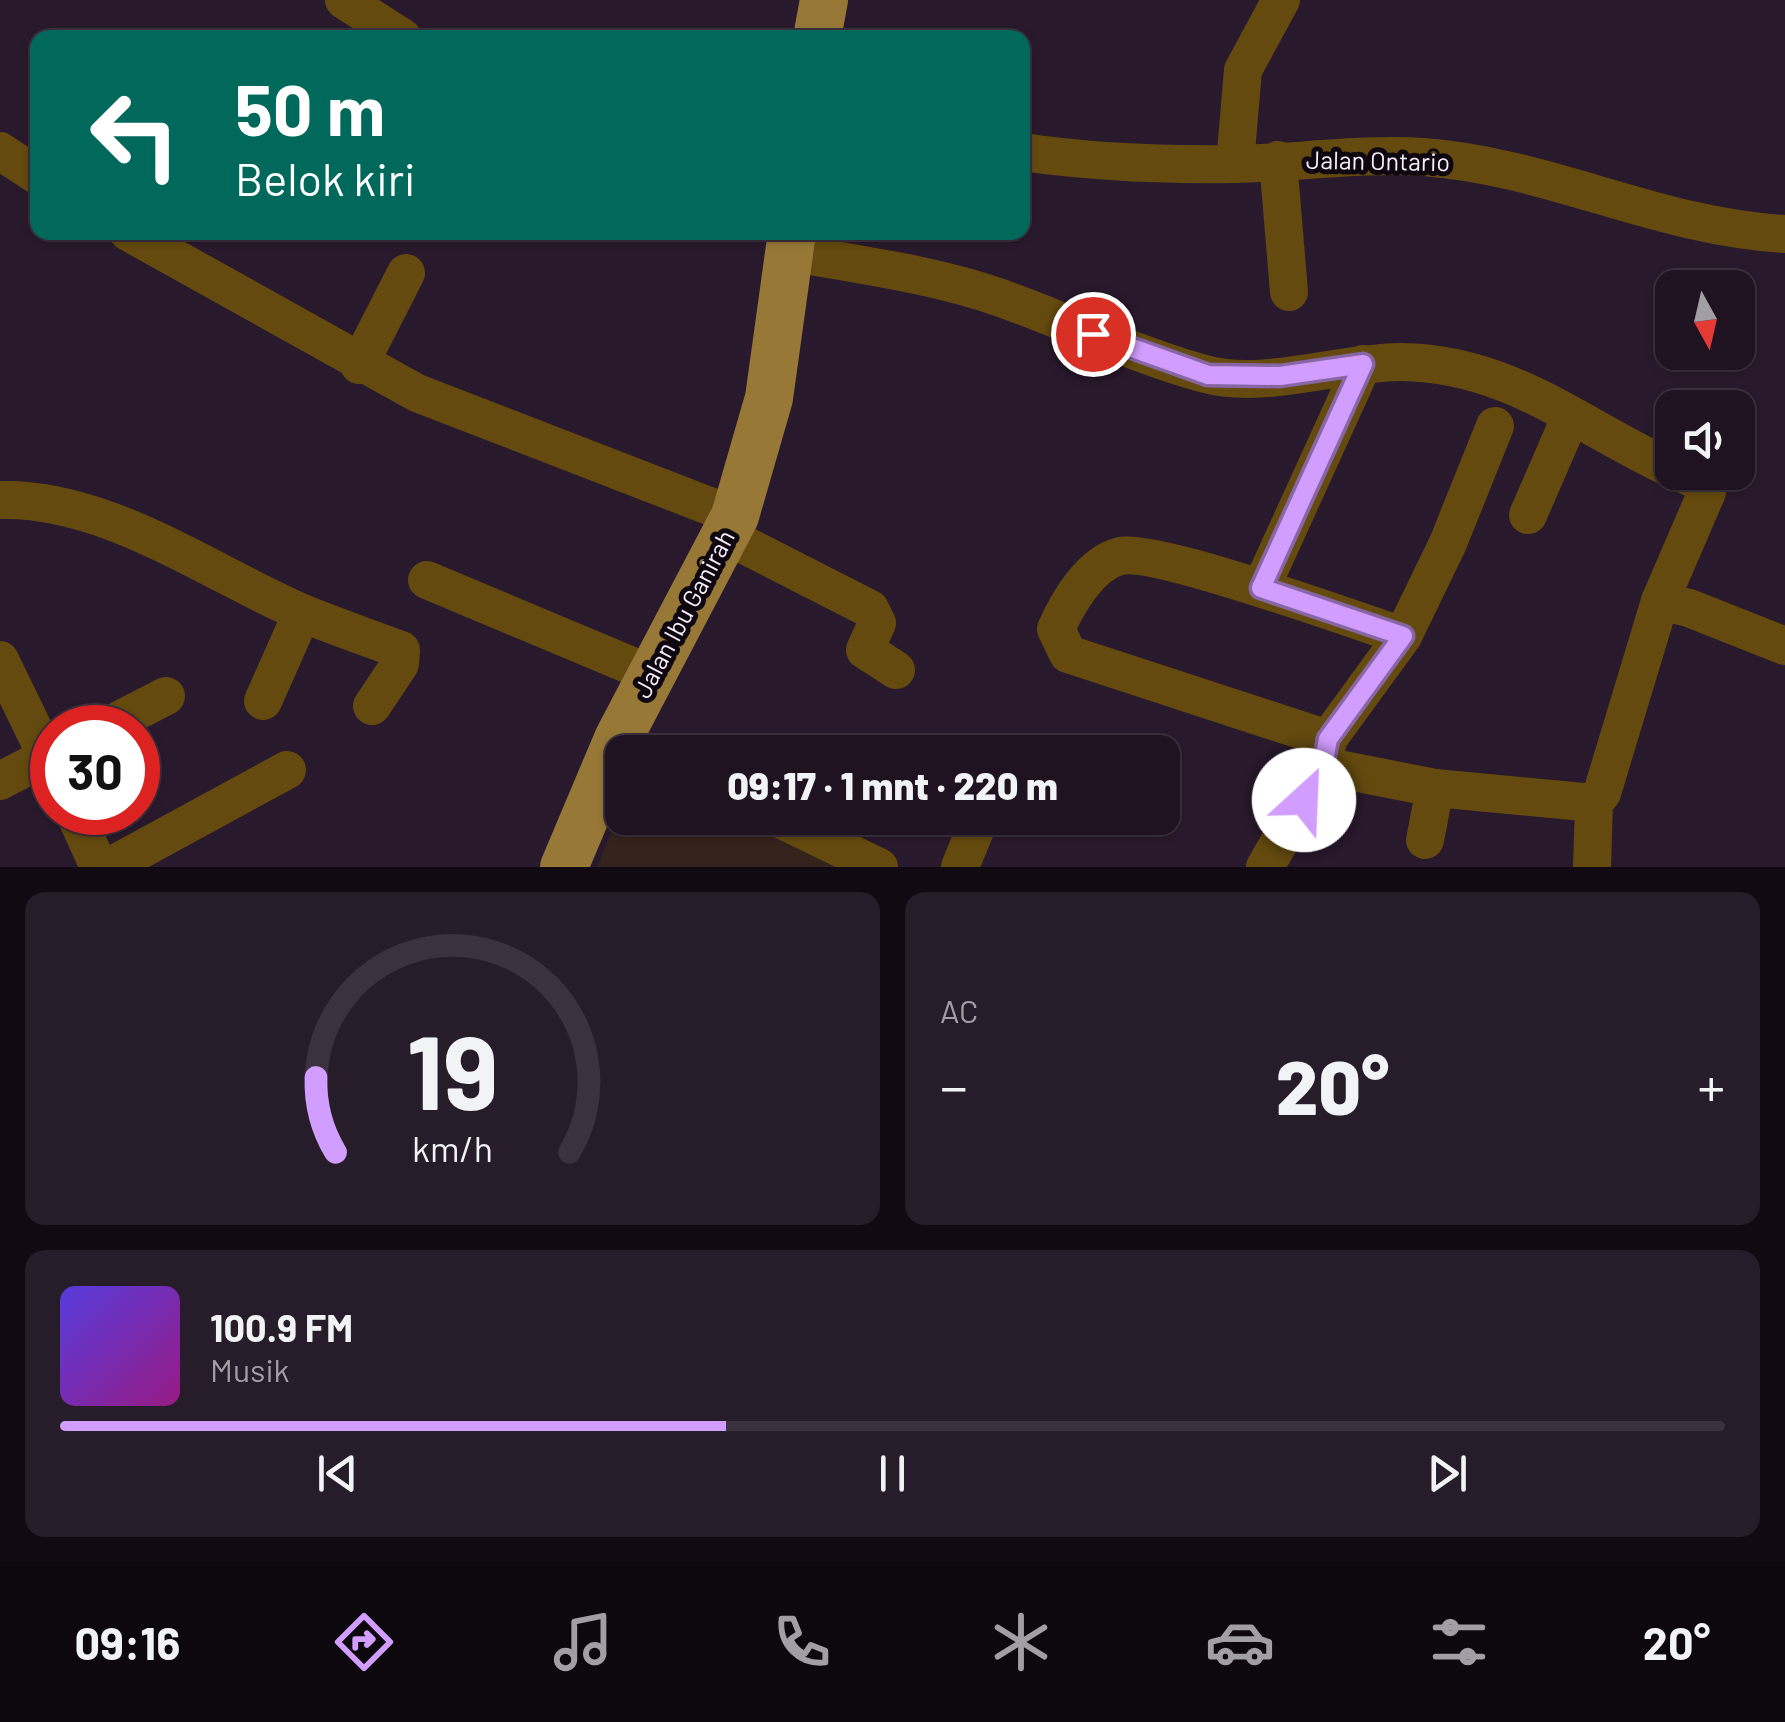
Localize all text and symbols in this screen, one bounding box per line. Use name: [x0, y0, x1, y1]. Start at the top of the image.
text: 50 m: [235, 66, 385, 150]
icon: left: [70, 70, 200, 200]
street label: Jalan Ontario: [1306, 144, 1450, 176]
text: Belok kiri: [235, 151, 416, 205]
north arrow: [1655, 270, 1755, 370]
map controls: [1655, 270, 1755, 490]
pin: [1051, 292, 1136, 377]
icon: arrive: [1066, 307, 1121, 362]
button: sound: [1655, 390, 1755, 490]
street label: Jalan Ibu Ganirah: [626, 524, 740, 703]
speed limit sign: 30: [30, 705, 160, 835]
position arrow: [1252, 748, 1356, 852]
text: 09:17 · 1 mnt · 220 m: [727, 762, 1058, 808]
text: AC: [940, 991, 978, 1029]
text: 19: [406, 1006, 499, 1131]
text: 20°: [1276, 1040, 1389, 1130]
text: −: [940, 1052, 968, 1118]
text: +: [1697, 1052, 1725, 1118]
text: km/h: [412, 1126, 493, 1169]
text: 100.9 FM: [210, 1304, 353, 1350]
text: Musik: [210, 1350, 290, 1388]
icon: previous: [310, 1446, 365, 1501]
icon: pause: [865, 1446, 920, 1501]
icon: next: [1420, 1446, 1475, 1501]
icon: directions: [329, 1607, 399, 1677]
icon: music: [548, 1607, 618, 1677]
icon: phone: [767, 1607, 837, 1677]
icon: climate: [986, 1607, 1056, 1677]
icon: car: [1205, 1607, 1275, 1677]
icon: filters: [1424, 1607, 1494, 1677]
text: 09:16: [74, 1615, 180, 1669]
text: 20°: [1643, 1615, 1710, 1669]

